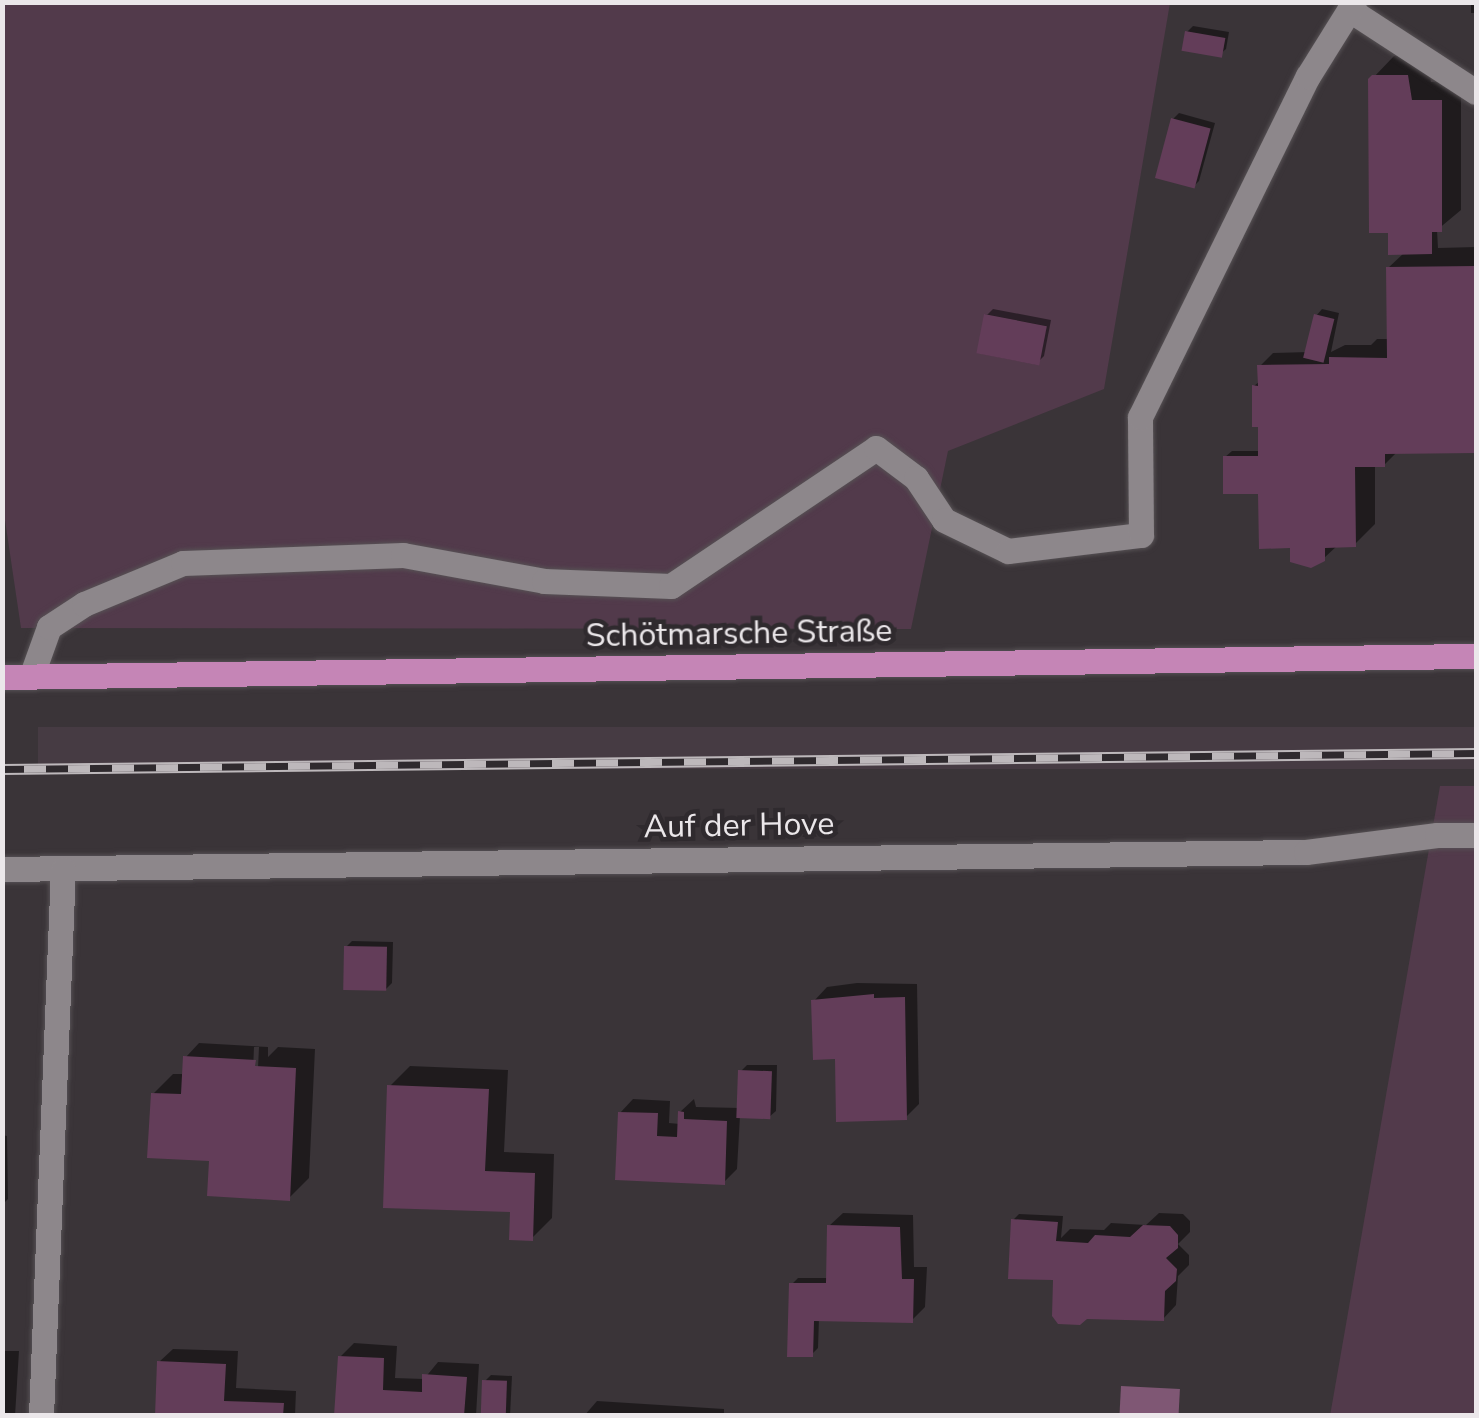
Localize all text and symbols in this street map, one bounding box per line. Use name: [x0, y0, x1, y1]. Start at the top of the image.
street label: Schötmarsche Straße: [585, 612, 893, 656]
street label: Auf der Hove: [643, 805, 835, 847]

